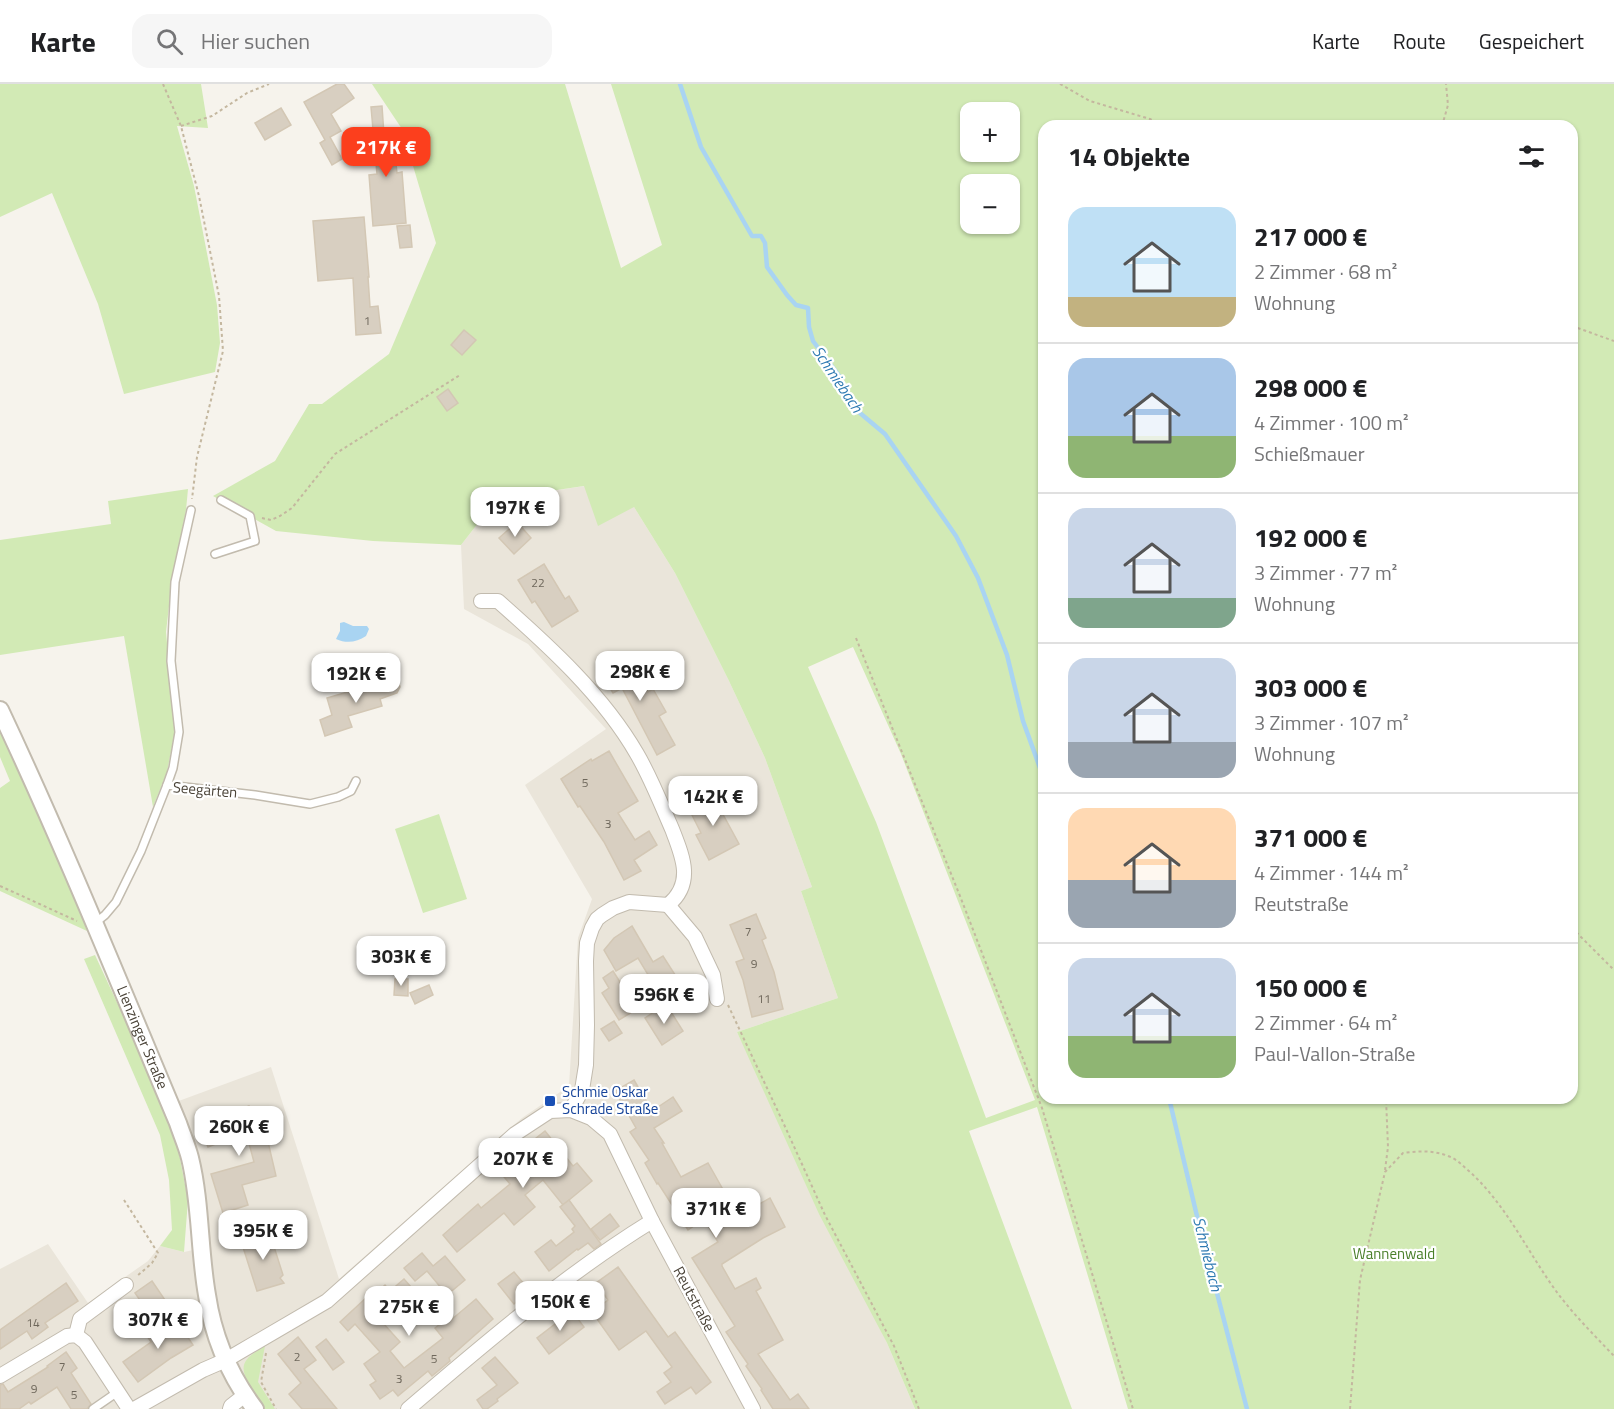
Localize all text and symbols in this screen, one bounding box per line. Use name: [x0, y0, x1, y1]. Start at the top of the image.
search box: [132, 14, 552, 68]
text: Karte: [30, 20, 96, 63]
text: Hier suchen: [201, 24, 310, 58]
icon: search: [153, 25, 186, 58]
text: Karte: [1312, 25, 1360, 57]
text: Route: [1393, 25, 1446, 57]
text: Gespeichert: [1479, 25, 1584, 57]
map controls: [960, 102, 1020, 234]
button: +: [960, 102, 1020, 162]
pin: 217K €: [337, 127, 435, 178]
text: 217K €: [355, 131, 417, 162]
text: 14 Objekte: [1068, 137, 1190, 176]
icon: filters: [1515, 140, 1548, 173]
button: −: [960, 174, 1020, 234]
text: 217 000 €: [1254, 217, 1367, 256]
icon: home: [1116, 231, 1188, 303]
text: 2 Zimmer · 68 m²: [1254, 256, 1397, 287]
text: Wohnung: [1254, 287, 1335, 318]
house number: 1: [364, 311, 370, 330]
water label: Schmiebach: [807, 341, 870, 418]
text: 298 000 €: [1254, 368, 1367, 407]
icon: home: [1116, 382, 1188, 454]
text: 4 Zimmer · 100 m²: [1254, 407, 1409, 438]
text: Schießmauer: [1254, 438, 1365, 469]
pin: 197K €: [466, 487, 564, 538]
text: 197K €: [484, 491, 546, 522]
text: 192 000 €: [1254, 518, 1367, 557]
icon: home: [1116, 532, 1188, 604]
text: 3 Zimmer · 77 m²: [1254, 557, 1397, 588]
house number: 22: [531, 573, 545, 592]
text: Wohnung: [1254, 588, 1335, 619]
pin: 298K €: [591, 651, 689, 702]
pin: 192K €: [307, 653, 405, 704]
text: 298K €: [609, 655, 671, 686]
text: 192K €: [325, 657, 387, 688]
text: 303 000 €: [1254, 668, 1367, 707]
icon: home: [1116, 682, 1188, 754]
text: 3 Zimmer · 107 m²: [1254, 707, 1409, 738]
text: Wohnung: [1254, 738, 1335, 769]
house number: 5: [582, 773, 589, 792]
street label: Seegärten: [172, 775, 238, 804]
pin: 142K €: [664, 776, 762, 827]
text: 142K €: [682, 780, 744, 811]
house number: 3: [605, 814, 611, 833]
text: 371 000 €: [1254, 818, 1367, 857]
icon: home: [1116, 832, 1188, 904]
text: 4 Zimmer · 144 m²: [1254, 857, 1409, 888]
text: Reutstraße: [1254, 888, 1349, 919]
house number: 7: [745, 922, 751, 941]
pin: 303K €: [352, 936, 450, 987]
text: 303K €: [370, 940, 432, 971]
house number: 9: [751, 954, 758, 973]
text: 150 000 €: [1254, 968, 1367, 1007]
pin: 596K €: [615, 974, 713, 1025]
text: 596K €: [633, 978, 695, 1009]
street label: Lienzinger Straße: [111, 982, 175, 1093]
icon: home: [1116, 982, 1188, 1054]
house number: 11: [757, 989, 771, 1008]
text: 2 Zimmer · 64 m²: [1254, 1007, 1397, 1038]
text: Paul-Vallon-Straße: [1254, 1038, 1415, 1069]
place label: Schmie Oskar Schrade Straße: [562, 1080, 658, 1120]
marker: Schmie Oskar Schrade Straße: [543, 1094, 557, 1108]
pin: 260K €: [190, 1106, 288, 1157]
text: 260K €: [208, 1110, 270, 1141]
pin: 207K €: [474, 1138, 572, 1189]
text: 207K €: [492, 1142, 554, 1173]
pin: 371K €: [667, 1188, 765, 1239]
text: 371K €: [685, 1192, 747, 1223]
pin: 395K €: [214, 1210, 312, 1261]
text: 395K €: [232, 1214, 294, 1245]
water label: Schmiebach: [1187, 1214, 1229, 1295]
park label: Wannenwald: [1353, 1242, 1435, 1265]
street label: Reutstraße: [668, 1262, 721, 1336]
pin: 150K €: [511, 1281, 609, 1332]
text: 150K €: [529, 1285, 591, 1316]
pin: 275K €: [360, 1286, 458, 1337]
text: 275K €: [378, 1290, 440, 1321]
pin: 307K €: [109, 1299, 207, 1350]
text: 307K €: [127, 1303, 189, 1334]
house number: 14: [26, 1313, 40, 1332]
house number: 2: [294, 1347, 300, 1366]
house number: 5: [431, 1349, 438, 1368]
house number: 7: [59, 1357, 65, 1376]
house number: 3: [396, 1369, 402, 1388]
house number: 9: [31, 1379, 38, 1398]
house number: 5: [71, 1385, 78, 1404]

